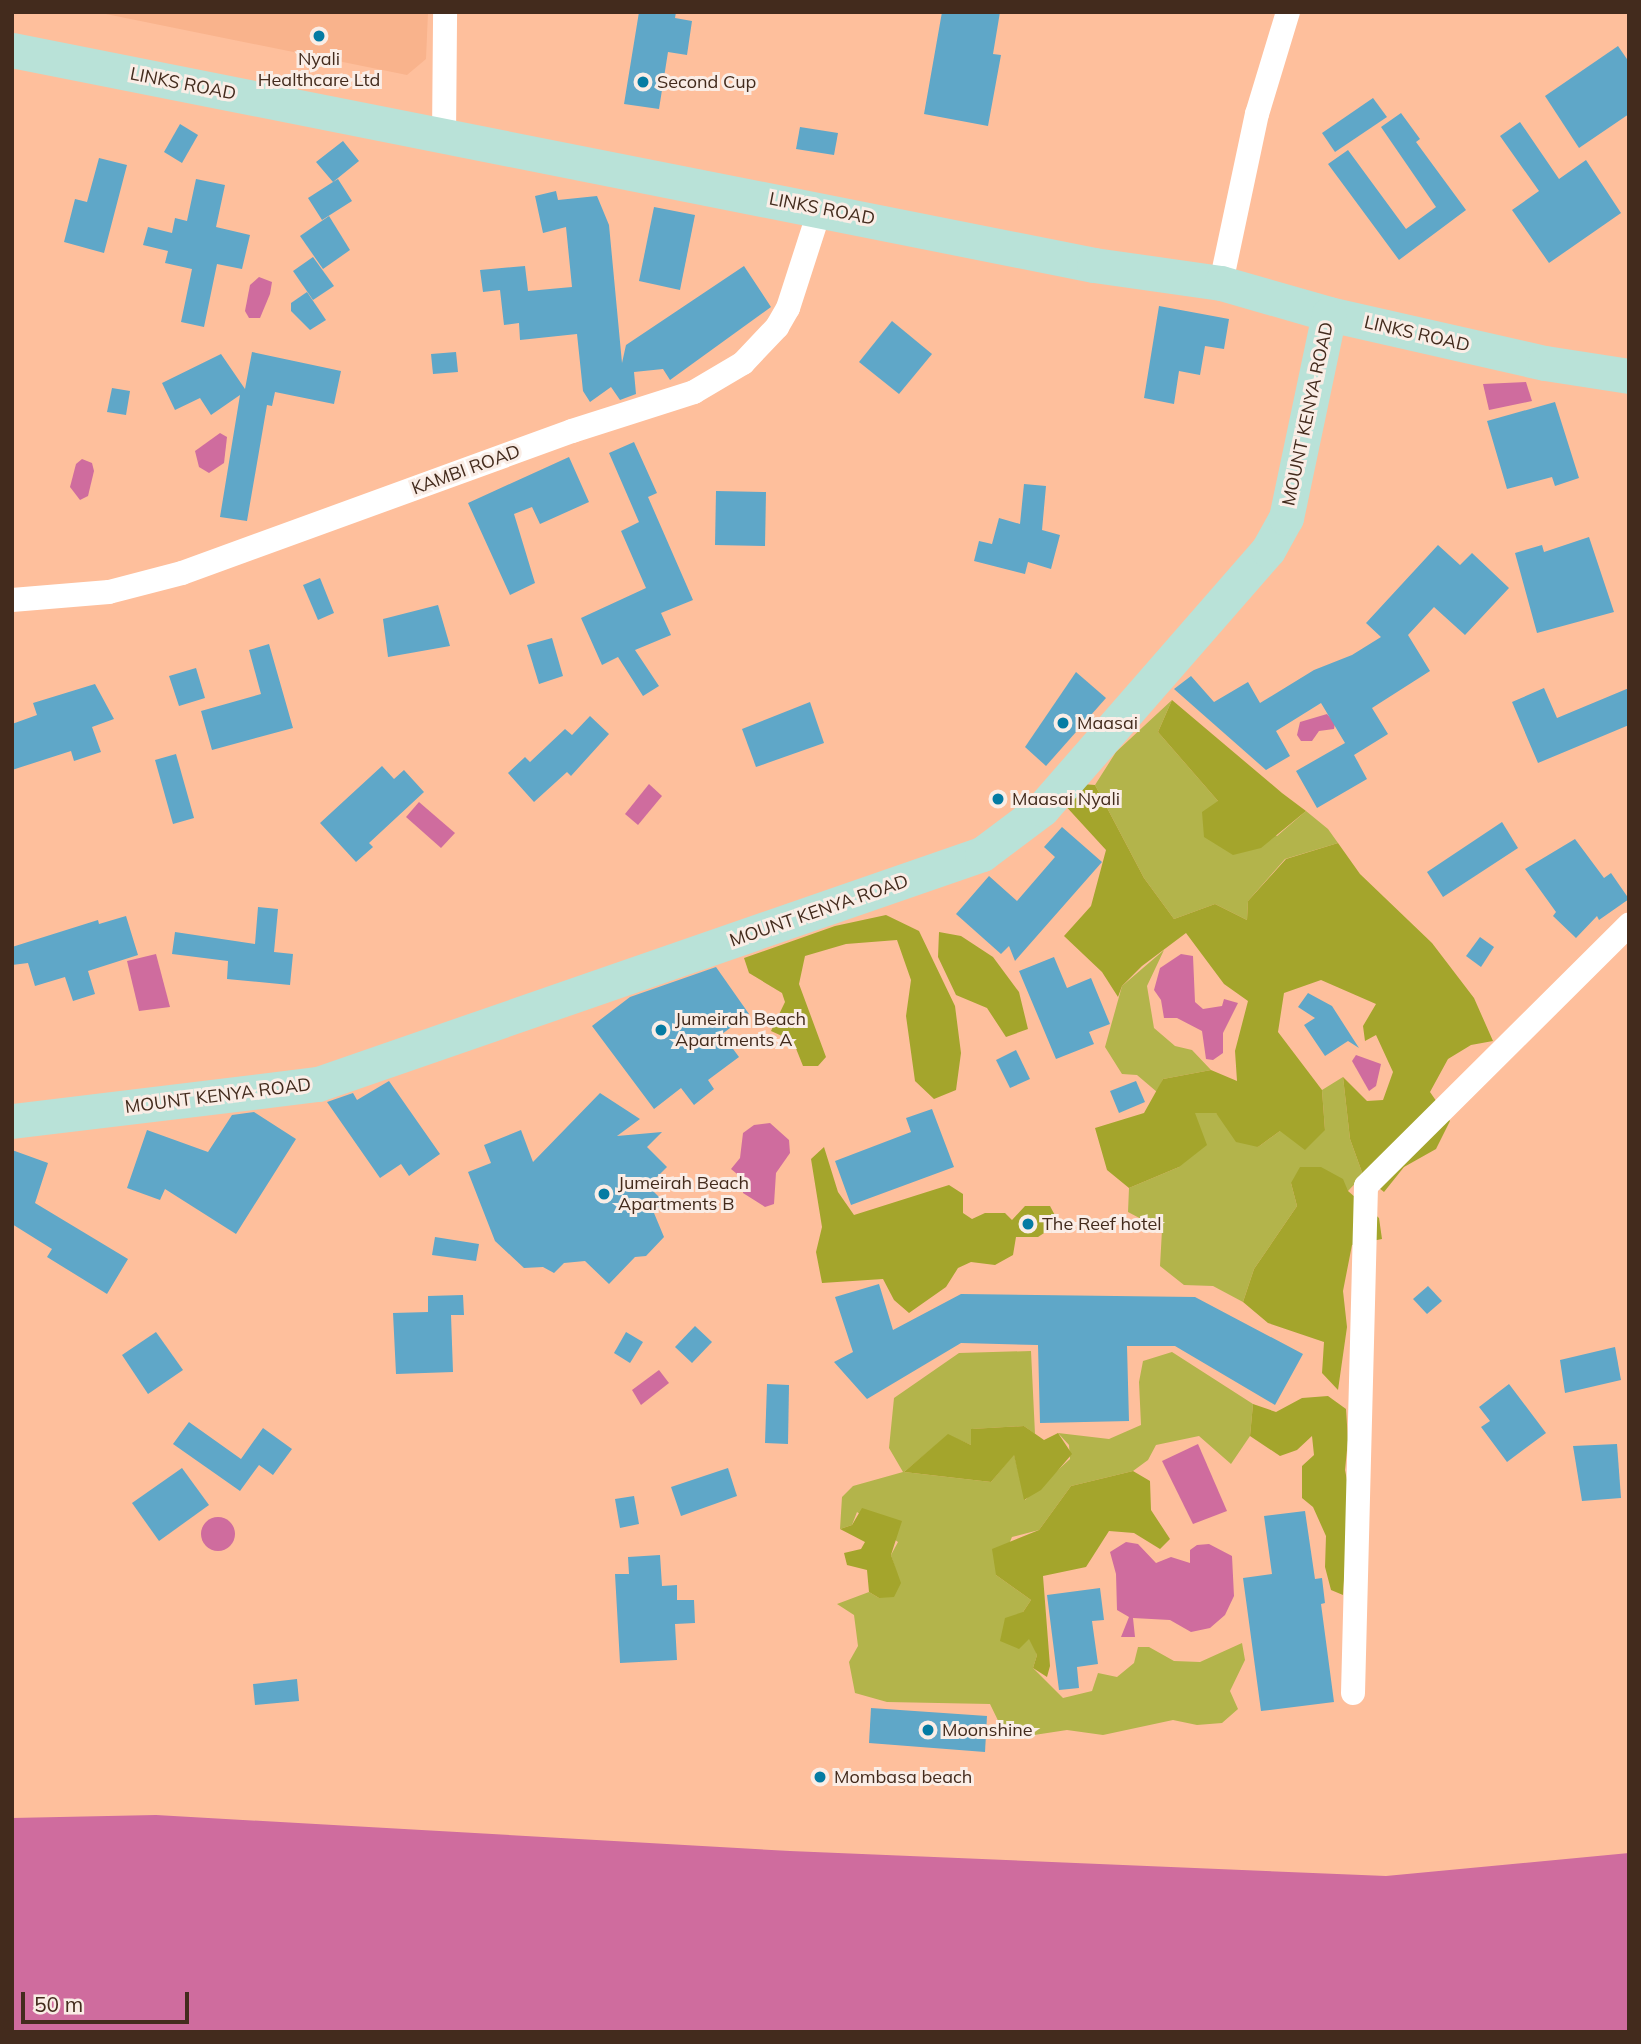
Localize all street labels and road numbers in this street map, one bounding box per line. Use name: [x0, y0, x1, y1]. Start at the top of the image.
street label: LINKS ROAD: [128, 63, 238, 105]
street label: LINKS ROAD: [767, 188, 877, 230]
street label: LINKS ROAD: [1362, 311, 1472, 357]
street label: MOUNT KENYA ROAD: [1278, 320, 1338, 508]
street label: KAMBI ROAD: [409, 440, 523, 500]
street label: MOUNT KENYA ROAD: [727, 870, 911, 952]
street label: MOUNT KENYA ROAD: [124, 1074, 312, 1118]

